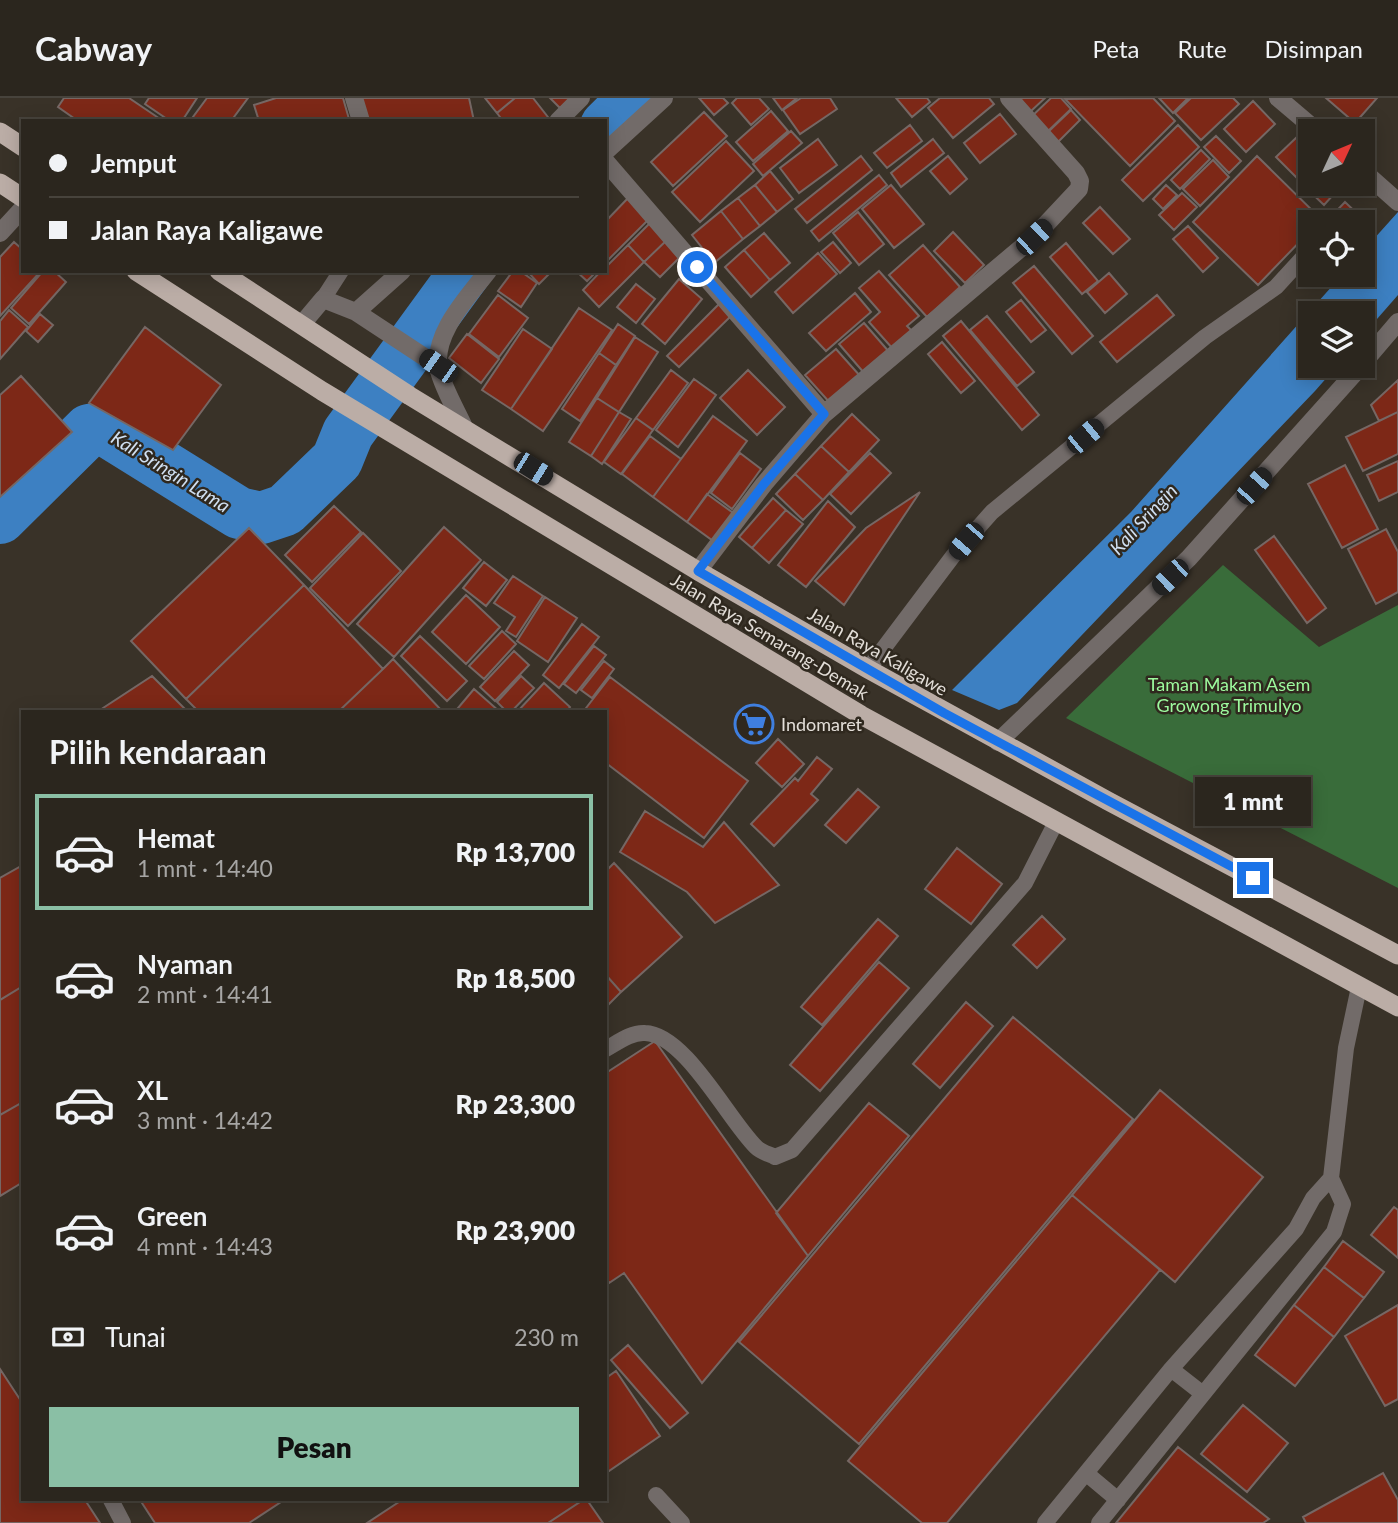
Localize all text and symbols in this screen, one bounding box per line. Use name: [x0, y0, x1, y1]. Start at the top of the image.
text: Cabway: [35, 28, 152, 68]
text: Peta: [1093, 34, 1139, 63]
text: Rute: [1177, 34, 1227, 63]
text: Disimpan: [1265, 34, 1363, 63]
north arrow: [1298, 119, 1376, 196]
map controls: [1298, 119, 1375, 378]
text: Jemput: [91, 147, 177, 179]
button: locate: [1298, 210, 1375, 287]
text: Jalan Raya Kaligawe: [91, 214, 323, 246]
car: [1012, 215, 1057, 259]
route start: [681, 251, 713, 283]
button: layers: [1298, 301, 1375, 378]
car: [415, 345, 462, 387]
car: [1063, 414, 1108, 458]
water label: Kali Sringin Lama: [107, 425, 235, 517]
car: [510, 449, 557, 489]
car: [1233, 463, 1276, 509]
water label: Kali Sringin: [1105, 479, 1181, 559]
car: [945, 518, 988, 564]
car: [1148, 555, 1193, 599]
street label: Jalan Raya Semarang-Demak: [667, 568, 874, 704]
street label: Jalan Raya Kaligawe: [804, 602, 952, 700]
park label: Taman Makam Asem Growong Trimulyo: [1148, 673, 1310, 716]
supermarket icon: Indomaret: [733, 703, 775, 745]
place label: Indomaret: [781, 713, 863, 735]
text: Pilih kendaraan: [49, 732, 267, 771]
callout: 1 mnt: [1195, 776, 1311, 826]
text: 1 mnt: [1223, 787, 1283, 815]
icon: car: [53, 821, 116, 884]
text: Hemat: [137, 822, 215, 854]
text: Rp 13,700: [455, 836, 575, 868]
text: 1 mnt · 14:40: [137, 854, 273, 882]
route end: [1237, 862, 1269, 894]
icon: car: [53, 947, 116, 1010]
text: Nyaman: [137, 948, 233, 980]
text: Rp 18,500: [455, 962, 575, 994]
text: 2 mnt · 14:41: [137, 980, 273, 1008]
icon: car: [53, 1073, 116, 1136]
text: XL: [137, 1074, 168, 1106]
text: Rp 23,300: [455, 1088, 575, 1120]
text: 3 mnt · 14:42: [137, 1106, 273, 1134]
icon: car: [53, 1199, 116, 1262]
text: Green: [137, 1200, 207, 1232]
text: Rp 23,900: [455, 1214, 575, 1246]
text: 4 mnt · 14:43: [137, 1232, 273, 1260]
icon: cash: [49, 1318, 87, 1356]
text: Tunai: [105, 1321, 166, 1353]
text: 230 m: [514, 1323, 579, 1351]
button: Pesan: [49, 1407, 579, 1487]

